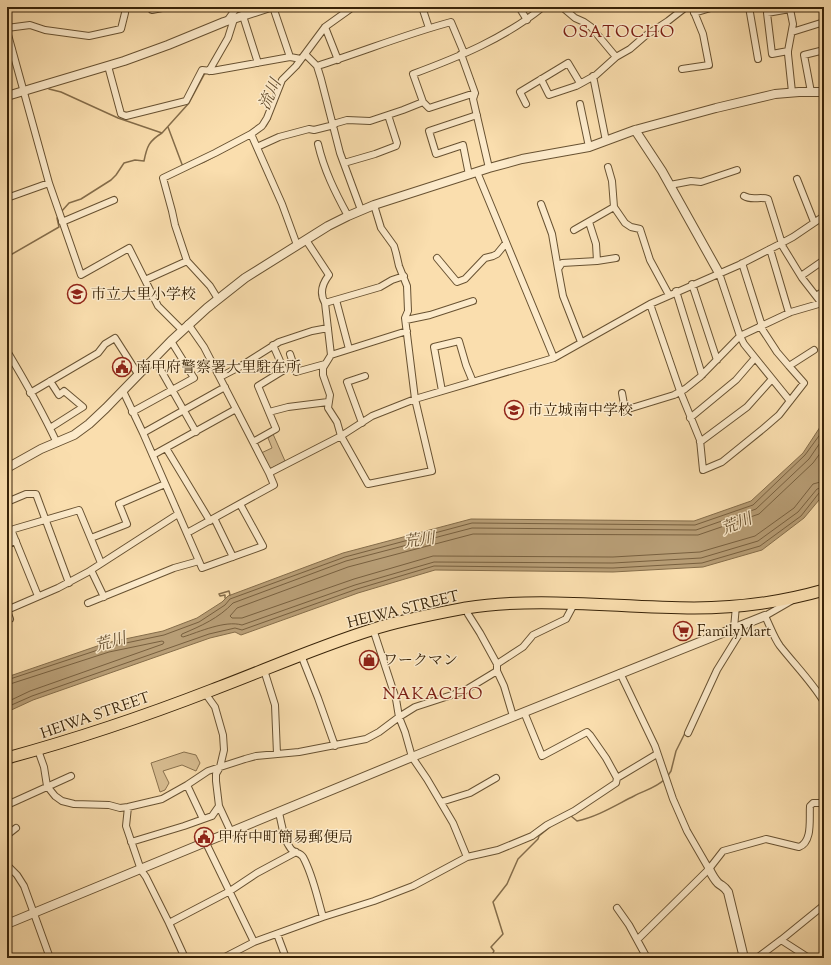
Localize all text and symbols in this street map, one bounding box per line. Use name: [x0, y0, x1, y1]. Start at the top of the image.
district label: OSATOCHO: [563, 21, 675, 45]
water label: 流川: [254, 74, 289, 114]
school or university icon: 市立大里小学校: [66, 283, 88, 305]
place label: 市立大里小学校: [91, 285, 196, 306]
public building icon: 南甲府警察署大里駐在所: [111, 356, 133, 378]
place label: 南甲府警察署大里駐在所: [136, 358, 301, 379]
school or university icon: 市立城南中学校: [503, 399, 525, 421]
place label: 市立城南中学校: [528, 401, 633, 422]
water label: 荒川: [718, 508, 758, 542]
water label: 荒川: [402, 528, 439, 555]
street label: HEIWA STREET: [345, 586, 462, 635]
supermarket icon: FamilyMart: [672, 620, 694, 642]
place label: FamilyMart: [697, 622, 771, 643]
water label: 荒川: [92, 627, 131, 659]
shop icon: ワークマン: [358, 649, 380, 671]
place label: ワークマン: [383, 651, 458, 672]
district label: NAKACHO: [382, 683, 484, 707]
street label: HEIWA STREET: [38, 688, 154, 745]
public building icon: 甲府中町簡易郵便局: [193, 826, 215, 848]
place label: 甲府中町簡易郵便局: [218, 828, 353, 849]

